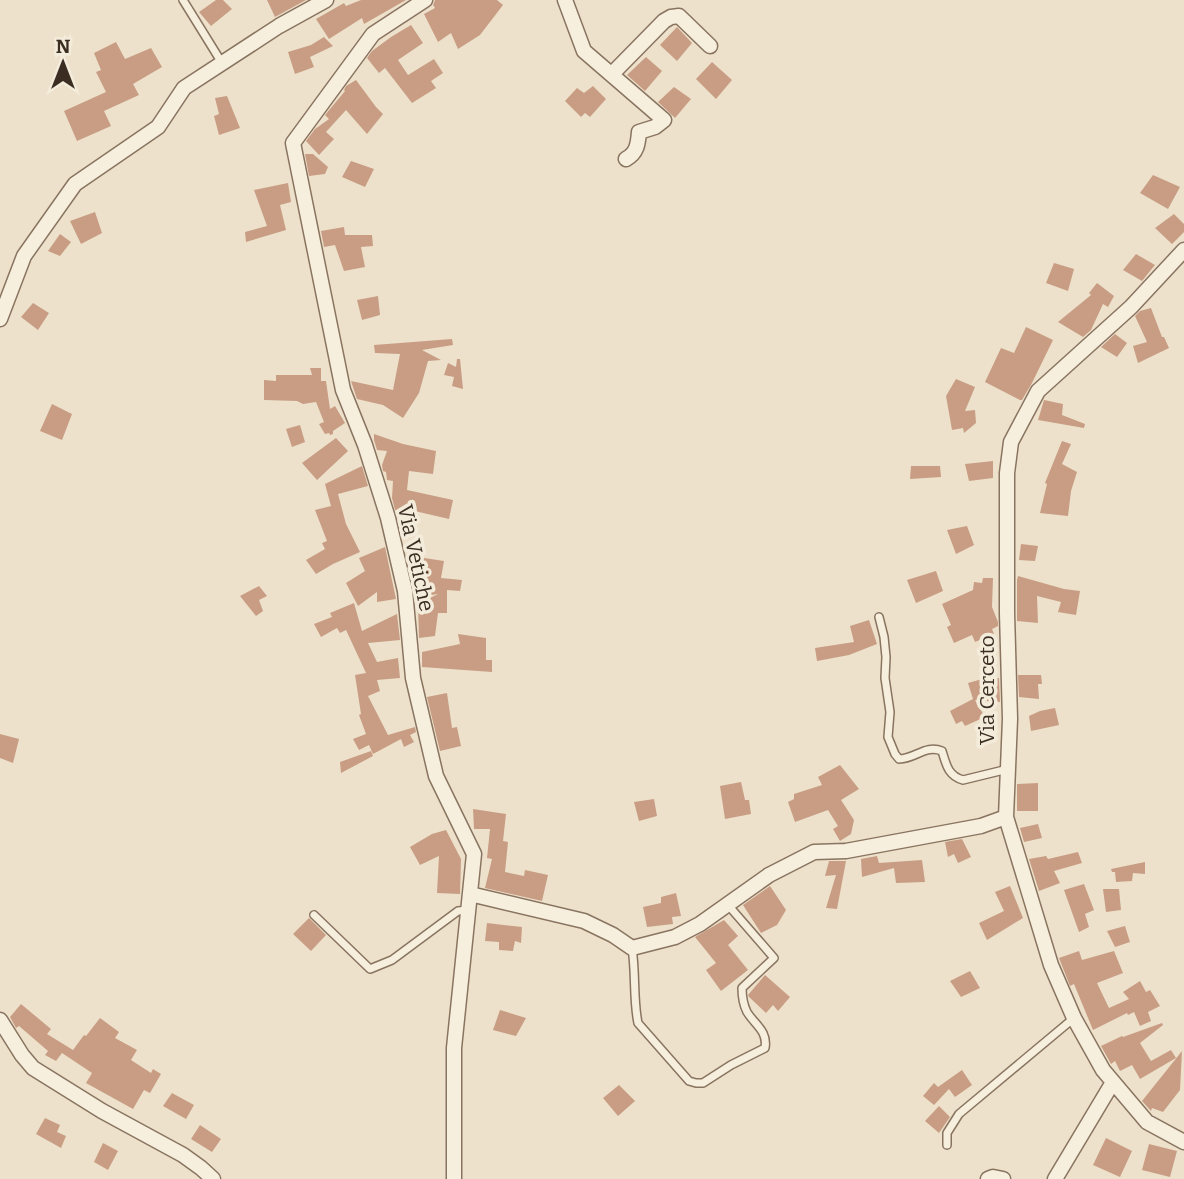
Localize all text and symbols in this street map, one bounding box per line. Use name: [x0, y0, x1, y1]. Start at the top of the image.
north arrow: [28, 28, 98, 98]
text: N: [56, 35, 71, 58]
street label: Via Vetiche: [392, 502, 440, 614]
street label: Via Cerceto: [974, 635, 1000, 745]

